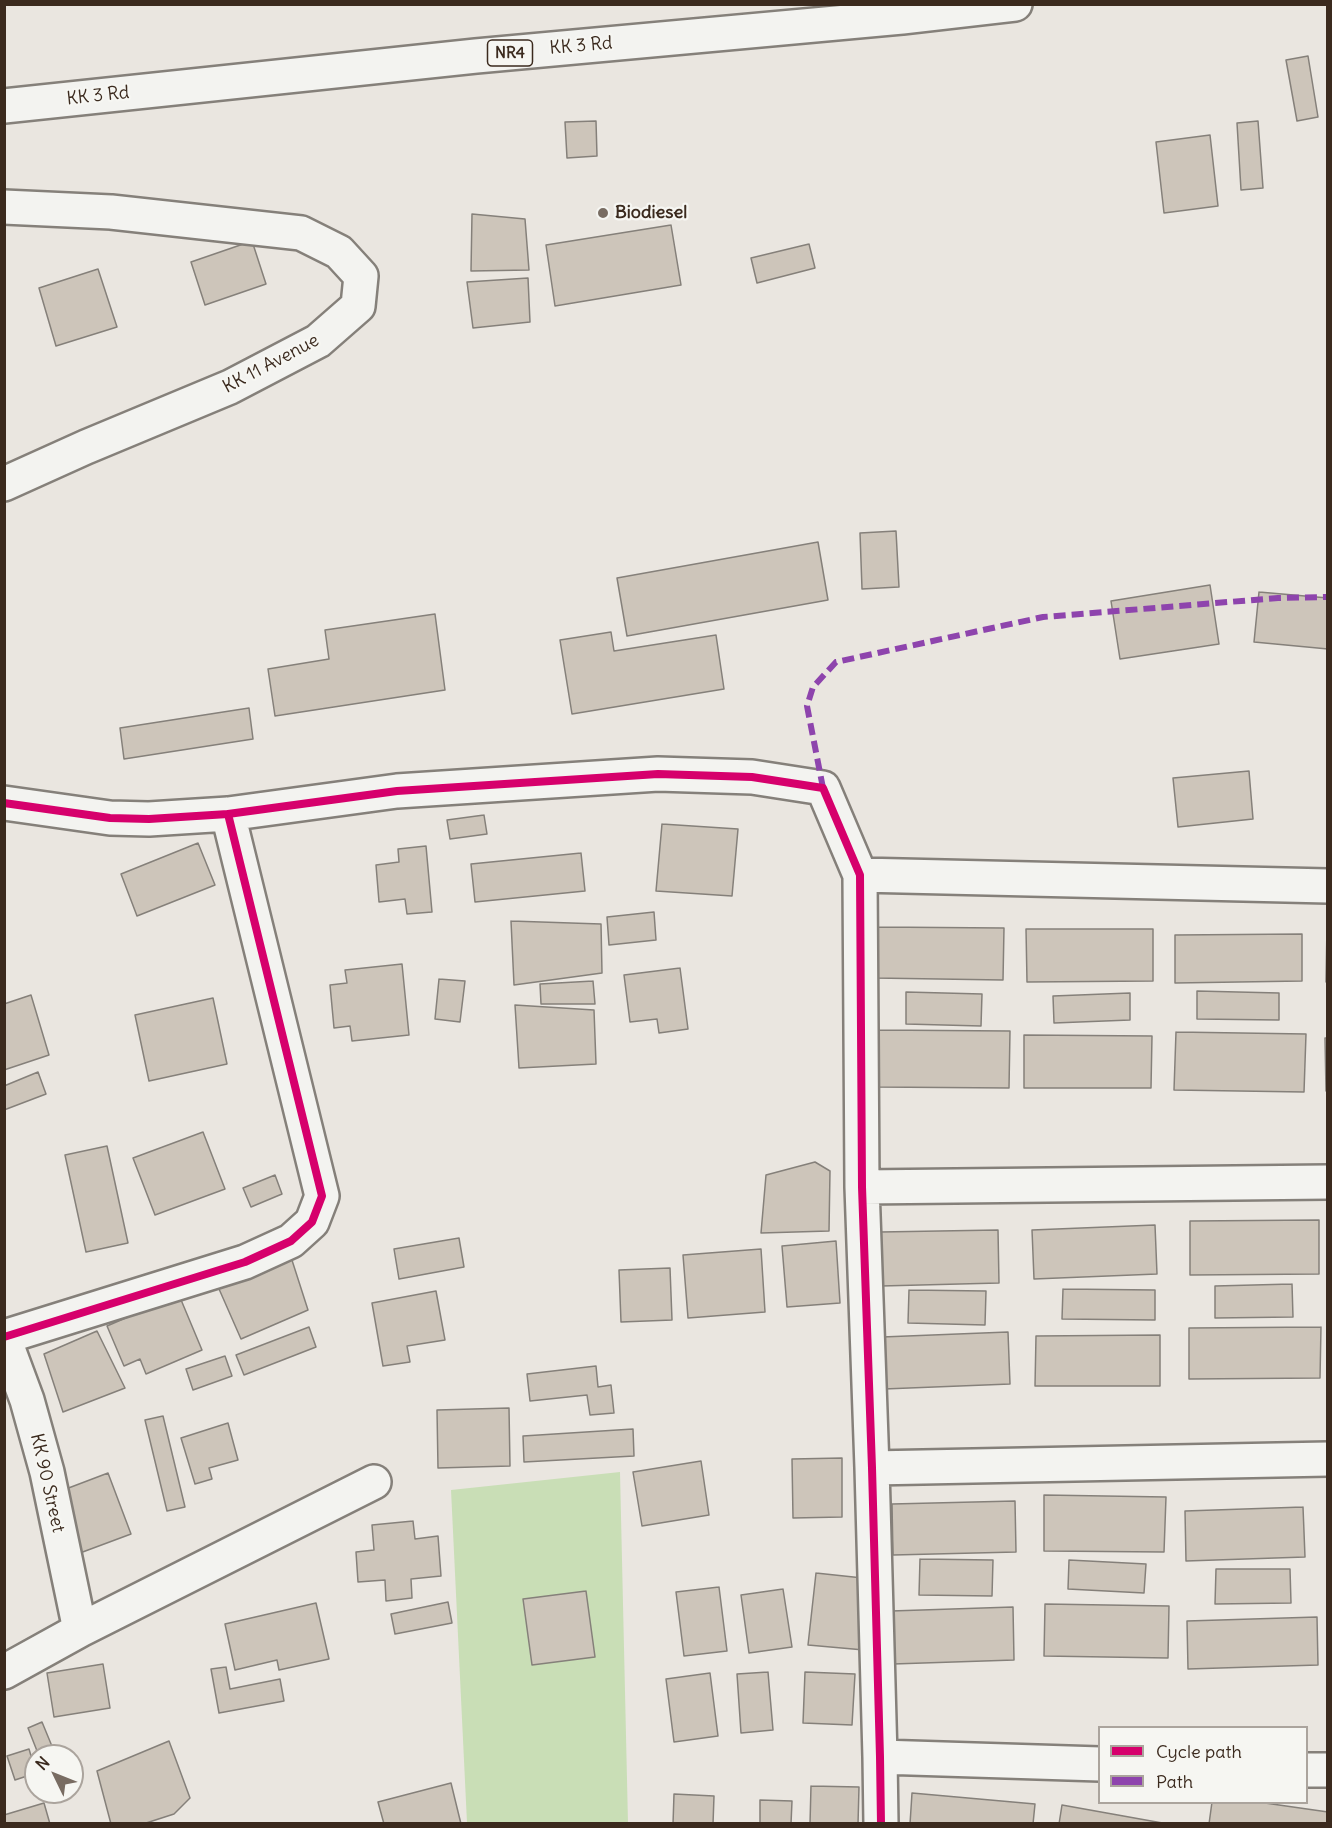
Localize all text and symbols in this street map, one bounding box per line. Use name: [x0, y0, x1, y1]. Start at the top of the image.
street label: KK 3 Rd: [549, 32, 613, 60]
road number: NR4: [488, 40, 532, 66]
street label: KK 3 Rd: [66, 82, 130, 110]
place label: Biodiesel: [615, 202, 687, 224]
marker: Biodiesel: [596, 206, 610, 220]
street label: KK 11 Avenue: [219, 330, 323, 398]
street label: KK 90 Street: [25, 1431, 69, 1535]
legend: [1098, 1726, 1308, 1804]
text: Cycle path: [1156, 1740, 1242, 1763]
north arrow: [24, 1744, 84, 1804]
text: N: [31, 1752, 53, 1774]
text: Path: [1156, 1770, 1193, 1793]

